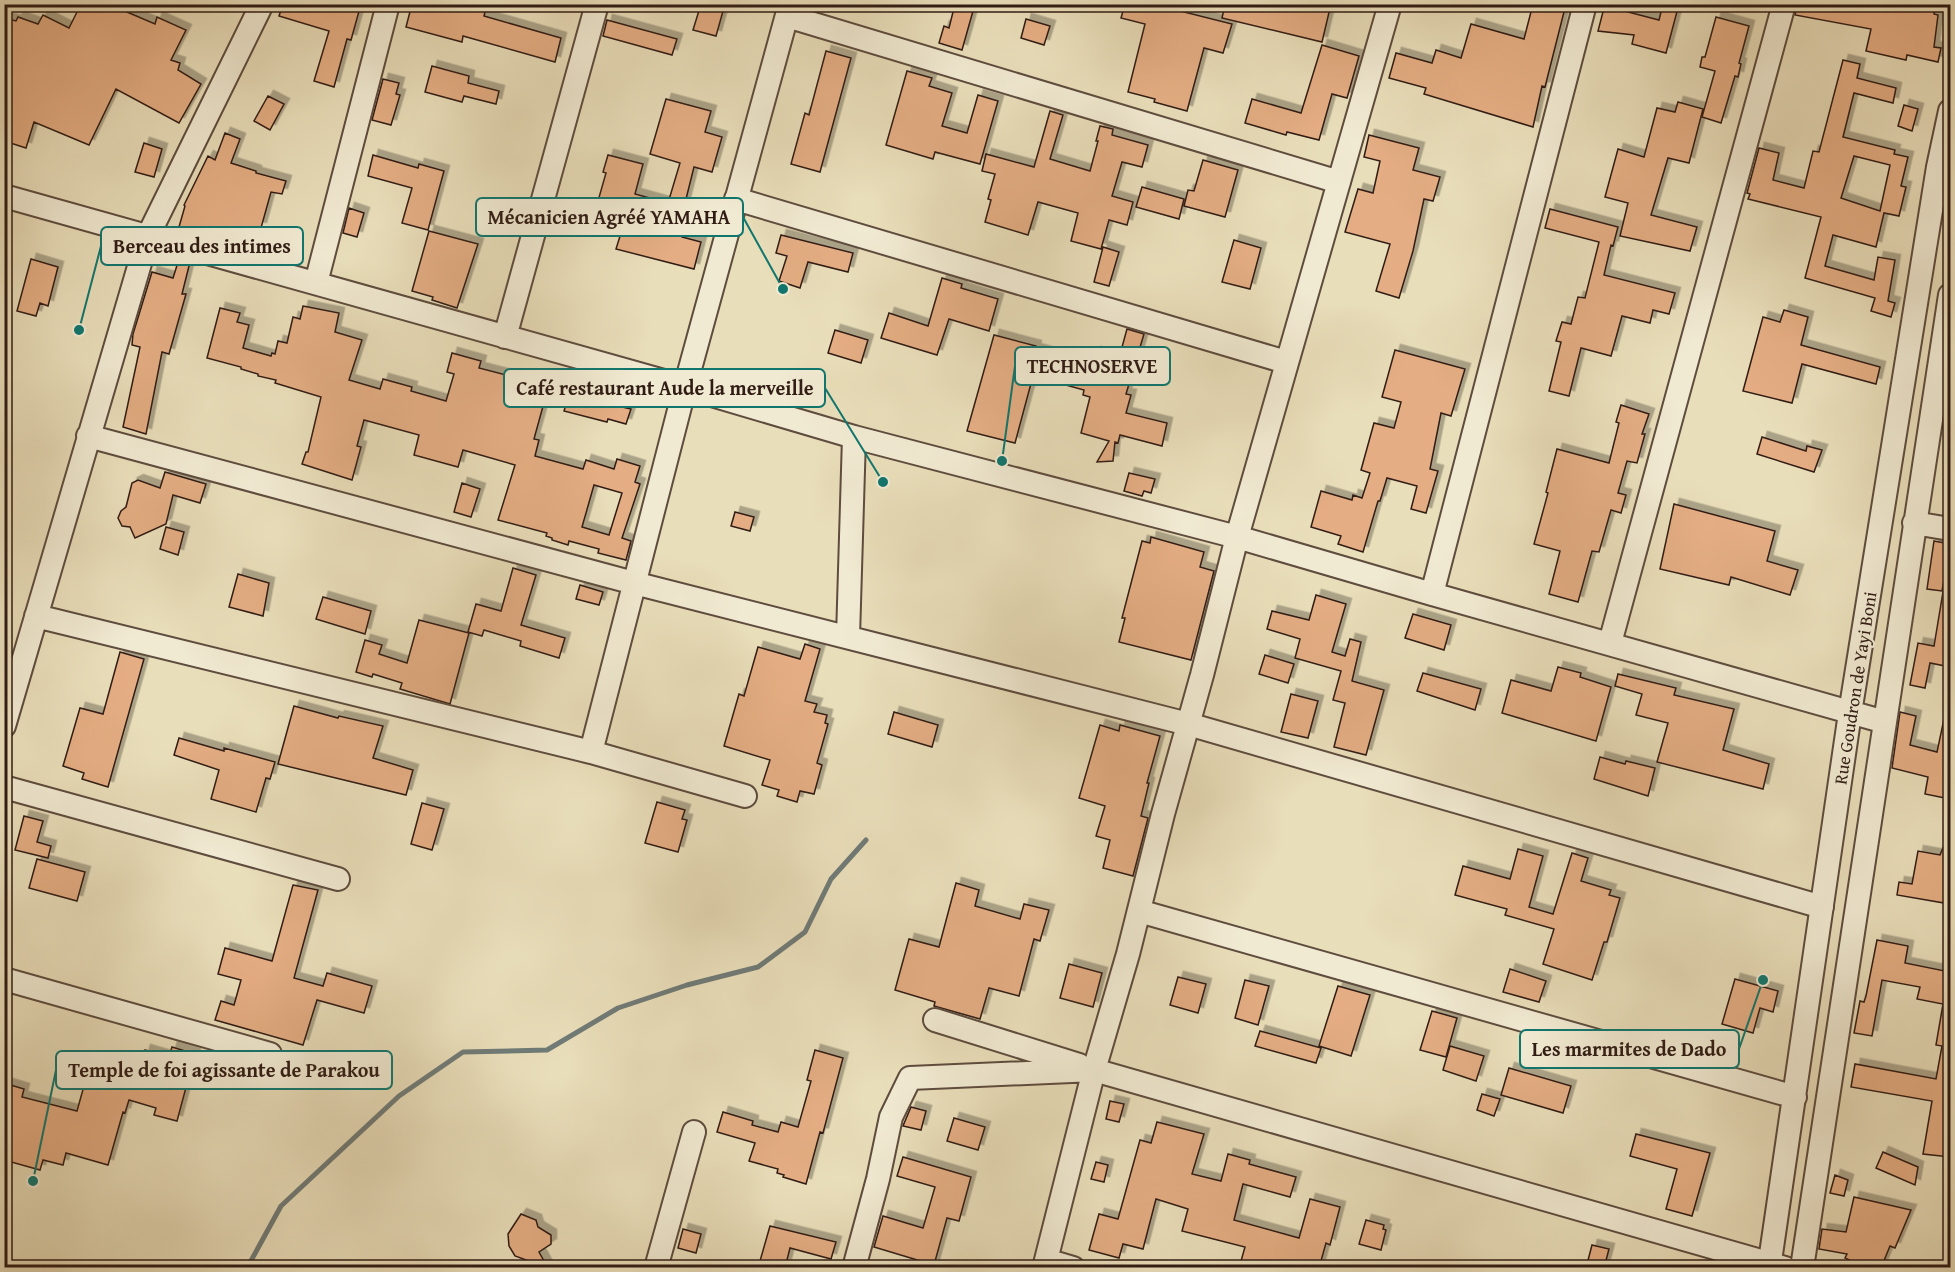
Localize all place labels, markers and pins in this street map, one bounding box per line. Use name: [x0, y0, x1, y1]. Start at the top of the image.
callout: Mécanicien Agréé YAMAHA: [476, 198, 743, 236]
callout: Berceau des intimes: [101, 227, 303, 265]
callout: TECHNOSERVE: [1015, 347, 1170, 385]
callout: Café restaurant Aude la merveille: [504, 369, 825, 407]
callout: Les marmites de Dado: [1520, 1030, 1739, 1068]
callout: Temple de foi agissante de Parakou: [56, 1051, 392, 1089]

